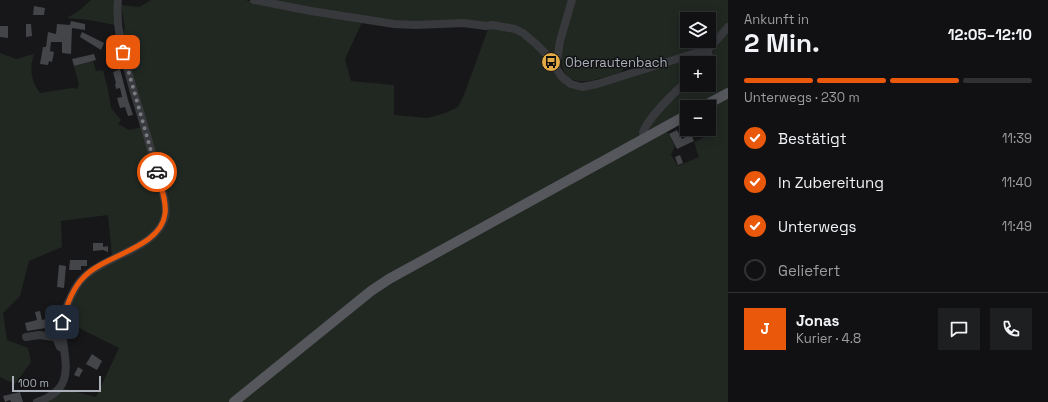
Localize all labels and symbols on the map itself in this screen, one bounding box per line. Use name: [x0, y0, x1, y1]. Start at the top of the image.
pin: [106, 35, 140, 69]
bus stop icon: Oberrautenbach: [540, 51, 562, 73]
place label: Oberrautenbach: [565, 54, 667, 71]
courier: [137, 152, 177, 192]
pin: [45, 305, 79, 339]
scale bar: [12, 374, 101, 393]

